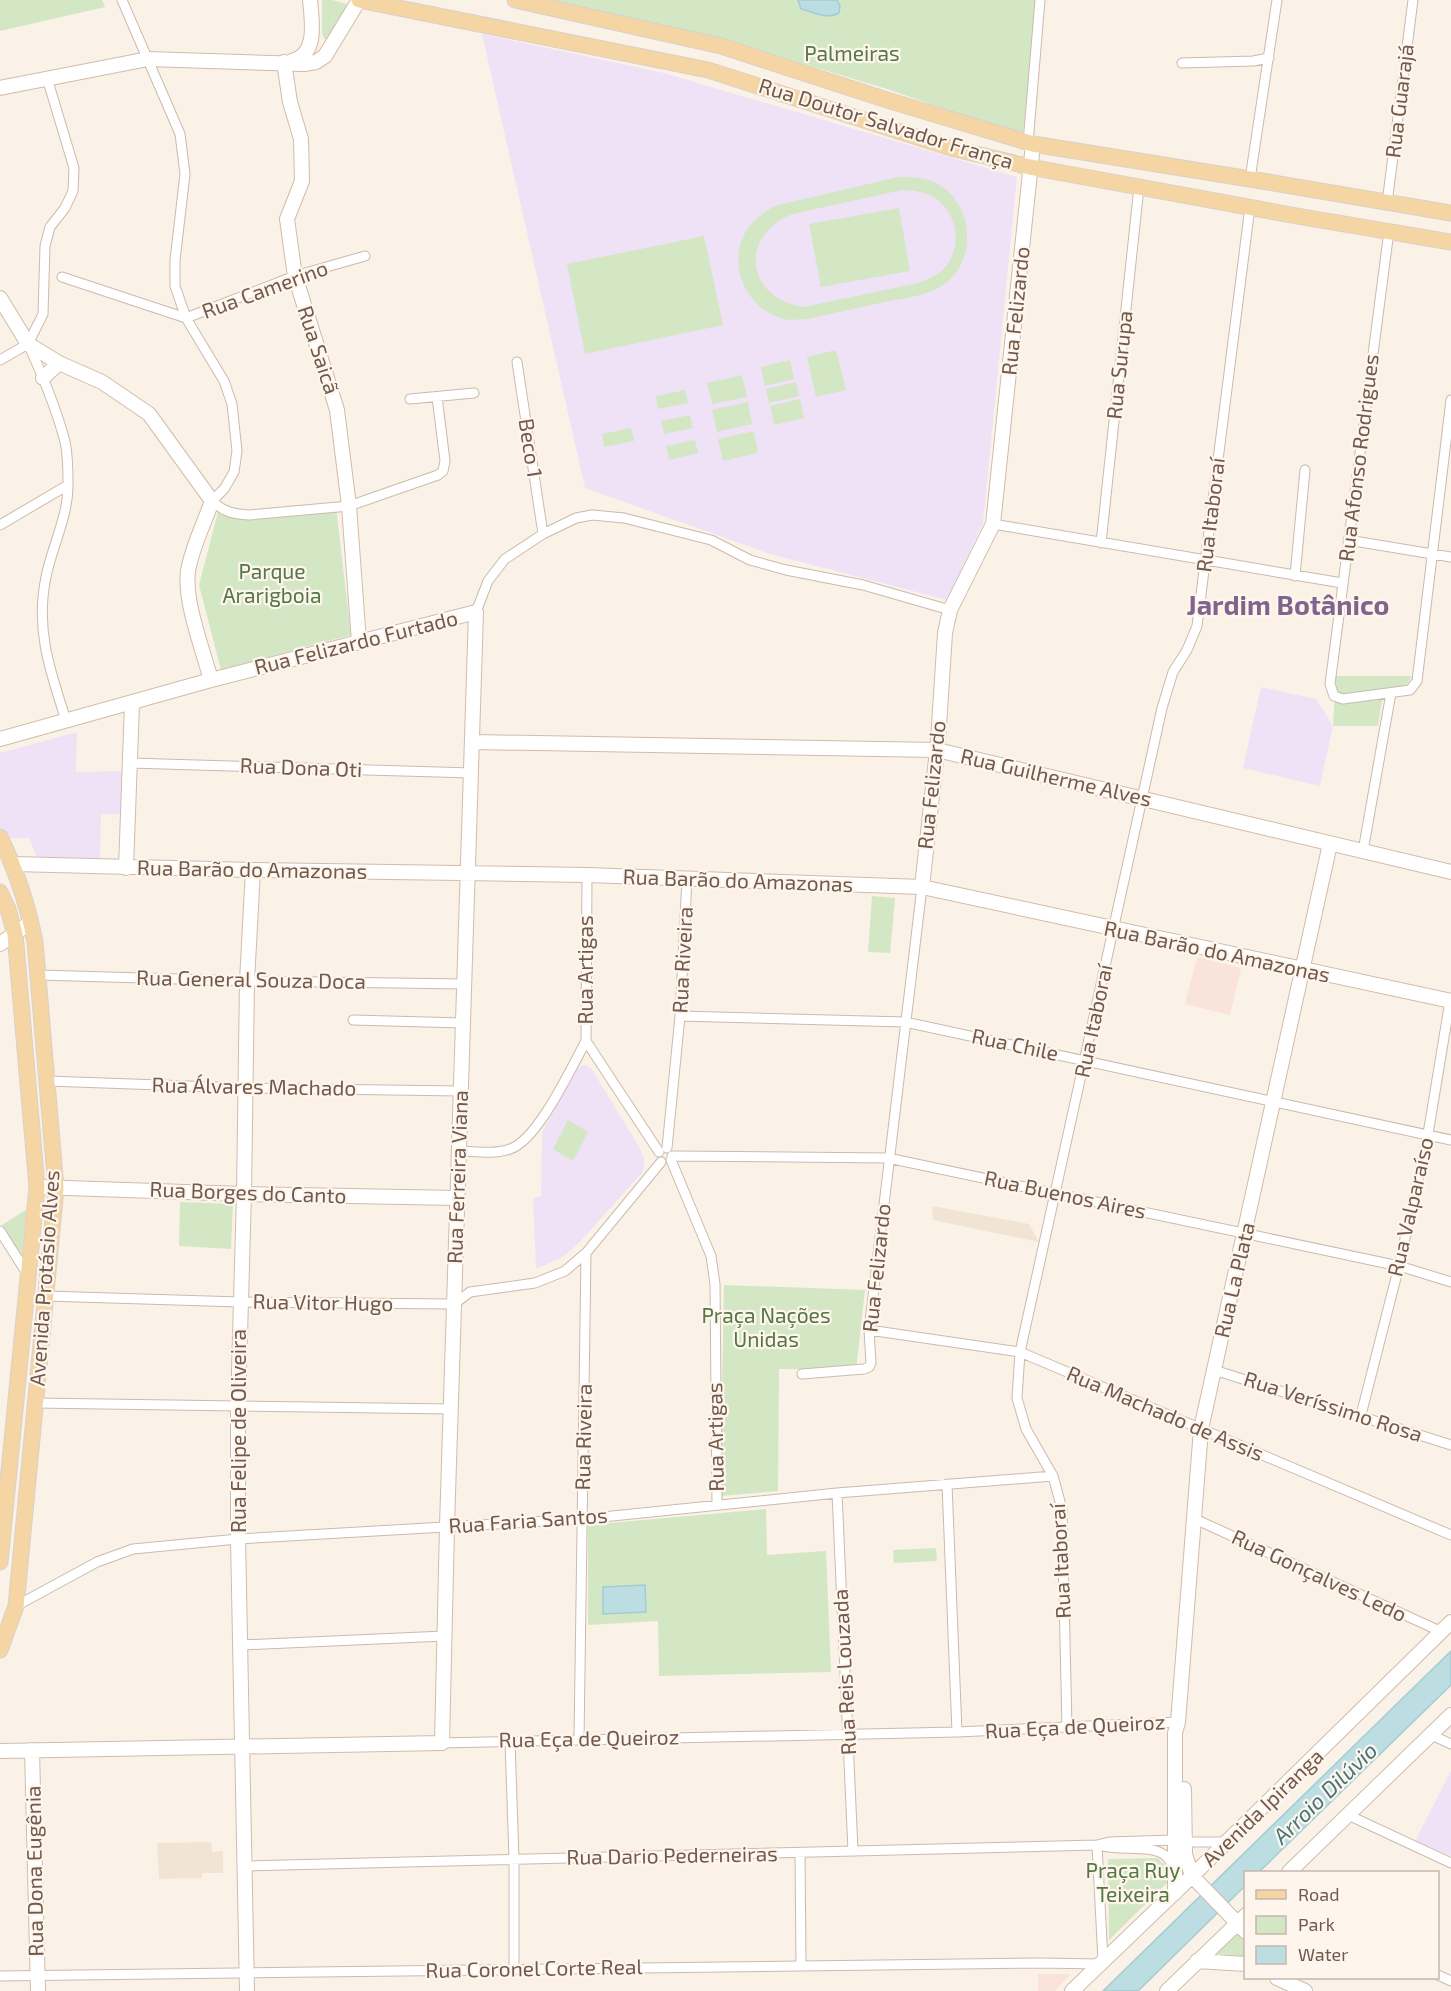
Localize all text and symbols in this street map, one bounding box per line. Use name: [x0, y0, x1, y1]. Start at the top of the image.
park label: Palmeiras: [804, 40, 900, 65]
street label: Rua Guarajá: [1379, 42, 1419, 159]
street label: Rua Doutor Salvador França: [756, 72, 1017, 175]
street label: Rua Felizardo: [995, 245, 1034, 376]
street label: Rua Camerino: [198, 254, 331, 323]
street label: Rua Saicã: [293, 302, 345, 397]
street label: Rua Surupa: [1100, 309, 1137, 420]
street label: Rua Afonso Rodrigues: [1332, 353, 1383, 563]
street label: Beco 1: [514, 416, 548, 479]
street label: Rua Itaboraí: [1190, 455, 1229, 574]
park label: Parque Ararigboia: [223, 558, 322, 607]
district label: Jardim Botânico: [1187, 588, 1389, 620]
street label: Rua Felizardo Furtado: [251, 604, 460, 679]
street label: Rua Felizardo: [911, 719, 950, 850]
street label: Rua Guilherme Alves: [958, 742, 1154, 811]
street label: Rua Dona Oti: [239, 752, 363, 781]
street label: Rua Barão do Amazonas: [137, 854, 367, 883]
street label: Rua Barão do Amazonas: [622, 863, 854, 896]
street label: Rua Riveira: [666, 906, 697, 1014]
street label: Rua Barão do Amazonas: [1102, 914, 1333, 987]
street label: Rua Artigas: [572, 915, 597, 1025]
street label: Rua Itaboraí: [1068, 961, 1117, 1080]
street label: Rua General Souza Doca: [136, 964, 366, 993]
street label: Rua Chile: [970, 1022, 1061, 1065]
street label: Rua Álvares Machado: [151, 1071, 357, 1100]
street label: Rua Ferreira Viana: [441, 1090, 472, 1264]
street label: Rua Valparaíso: [1381, 1135, 1438, 1279]
street label: Rua Buenos Aires: [982, 1164, 1148, 1223]
street label: Avenida Protásio Alves: [23, 1169, 64, 1387]
street label: Rua Borges do Canto: [149, 1176, 347, 1207]
street label: Rua Felizardo: [856, 1202, 895, 1333]
street label: Rua La Plata: [1208, 1219, 1259, 1340]
street label: Rua Vitor Hugo: [252, 1288, 394, 1315]
park label: Praça Nações Unidas: [701, 1302, 831, 1351]
street label: Rua Felipe de Oliveira: [225, 1329, 250, 1533]
street label: Rua Machado de Assis: [1063, 1360, 1268, 1465]
street label: Rua Veríssimo Rosa: [1241, 1365, 1426, 1446]
street label: Rua Artigas: [701, 1382, 728, 1492]
street label: Rua Riveira: [569, 1383, 596, 1491]
street label: Rua Faria Santos: [447, 1501, 608, 1538]
street label: Rua Itaboraí: [1044, 1502, 1075, 1619]
street label: Rua Gonçalves Ledo: [1228, 1523, 1411, 1628]
street label: Rua Reis Louzada: [827, 1588, 860, 1756]
street label: Rua Eça de Queiroz: [984, 1708, 1166, 1745]
street label: Rua Eça de Queiroz: [498, 1723, 680, 1754]
water label: Arroio Dilúvio: [1266, 1736, 1382, 1849]
street label: Avenida Ipiranga: [1196, 1743, 1328, 1871]
street label: Rua Dona Eugênia: [20, 1785, 47, 1957]
street label: Rua Dario Pederneiras: [566, 1840, 778, 1869]
park label: Praça Ruy Teixeira: [1086, 1857, 1180, 1906]
legend: [1244, 1871, 1439, 1979]
text: Road: [1298, 1883, 1339, 1905]
text: Park: [1298, 1913, 1335, 1935]
text: Water: [1298, 1943, 1348, 1965]
street label: Rua Coronel Corte Real: [425, 1953, 644, 1982]

